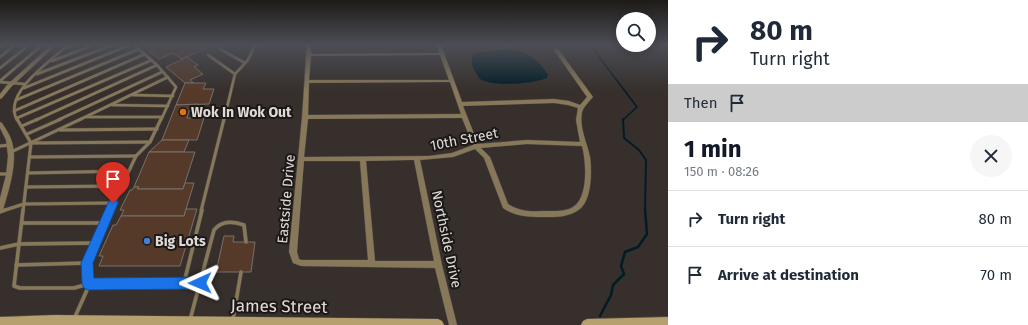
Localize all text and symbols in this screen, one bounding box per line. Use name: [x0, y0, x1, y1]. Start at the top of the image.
map controls: [616, 12, 656, 52]
button: search: [616, 12, 656, 52]
text: 80 m: [750, 14, 813, 47]
icon: right: [684, 16, 736, 68]
text: Turn right: [750, 48, 830, 70]
icon: arrive: [726, 92, 748, 114]
text: Then: [684, 94, 718, 112]
place label: Wok In Wok Out: [191, 104, 292, 121]
marker: Wok In Wok Out: [178, 107, 188, 117]
street label: 10th Street: [429, 124, 500, 154]
text: 1 min: [684, 135, 742, 163]
button: close: [970, 135, 1012, 177]
street label: Eastside Drive: [274, 154, 299, 244]
pin: [96, 162, 130, 203]
text: 150 m · 08:26: [684, 164, 759, 179]
icon: arrive: [102, 168, 124, 190]
street label: Northside Drive: [428, 189, 465, 290]
icon: right: [684, 208, 706, 230]
text: Turn right: [718, 210, 785, 228]
text: 80 m: [979, 210, 1012, 228]
place label: Big Lots: [155, 233, 206, 250]
marker: Big Lots: [142, 236, 152, 246]
position arrow: [179, 262, 221, 304]
icon: arrive: [684, 264, 706, 286]
text: Arrive at destination: [718, 266, 859, 284]
text: 70 m: [980, 266, 1012, 284]
street label: James Street: [230, 295, 328, 318]

